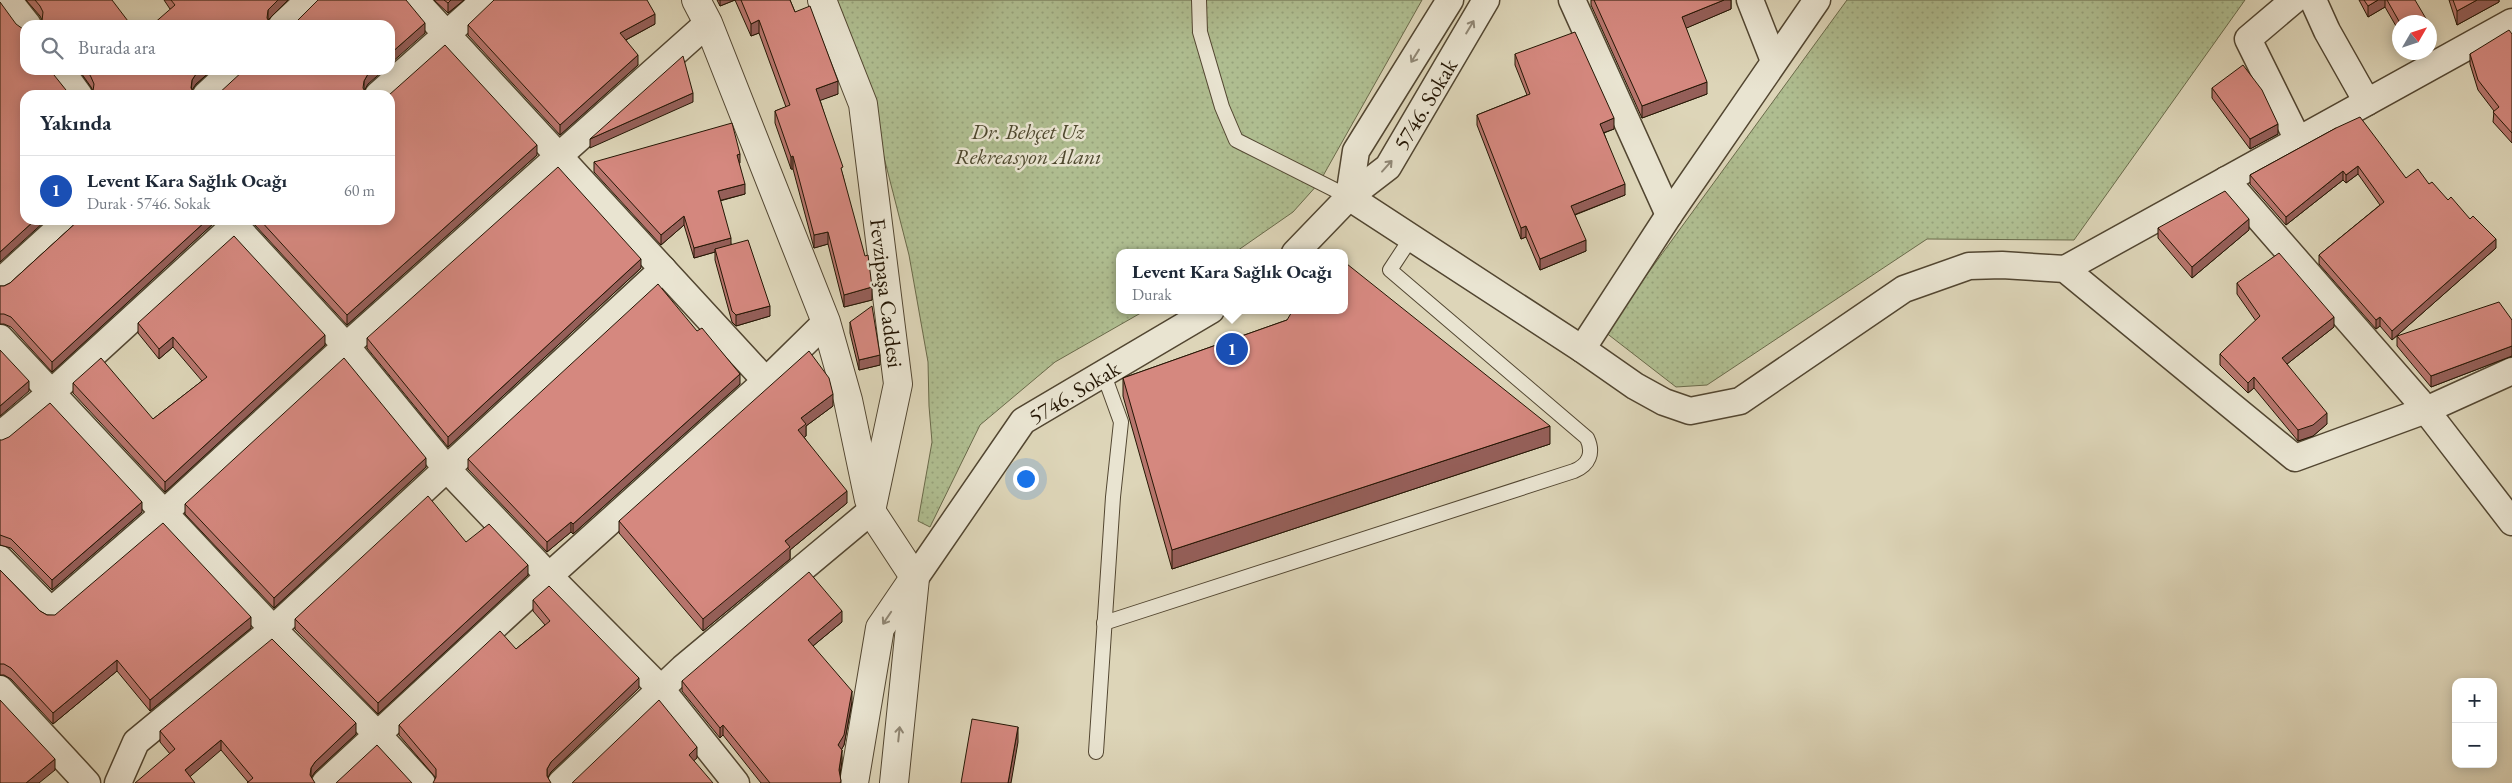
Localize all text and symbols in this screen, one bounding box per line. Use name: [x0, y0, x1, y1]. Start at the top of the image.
north arrow: [2392, 15, 2437, 60]
search box: [20, 20, 395, 75]
one-way arrow: [1466, 20, 1476, 34]
icon: search: [38, 34, 66, 62]
text: Burada ara: [78, 35, 156, 60]
one-way arrow: [1410, 49, 1420, 63]
street label: 5746. Sokak: [1387, 53, 1464, 155]
text: Yakında: [40, 109, 111, 136]
park label: Dr. Behçet Uz Rekreasyon Alanı: [955, 117, 1101, 171]
one-way arrow: [1381, 159, 1392, 172]
text: Levent Kara Sağlık Ocağı: [87, 168, 287, 193]
text: 1: [52, 180, 60, 201]
text: 60 m: [344, 180, 375, 201]
text: Durak · 5746. Sokak: [87, 193, 210, 214]
street label: Fevzipaşa Caddesi: [863, 217, 910, 369]
popup: [1116, 249, 1348, 314]
text: Levent Kara Sağlık Ocağı: [1132, 259, 1332, 284]
text: Durak: [1132, 284, 1172, 305]
pin: 1: [1216, 330, 1248, 368]
street label: 5746. Sokak: [1023, 353, 1126, 431]
your location: [1013, 466, 1039, 492]
one-way arrow: [882, 611, 892, 625]
map controls: [2452, 678, 2497, 768]
button: +: [2452, 678, 2497, 723]
button: −: [2452, 723, 2497, 768]
one-way arrow: [894, 727, 904, 743]

